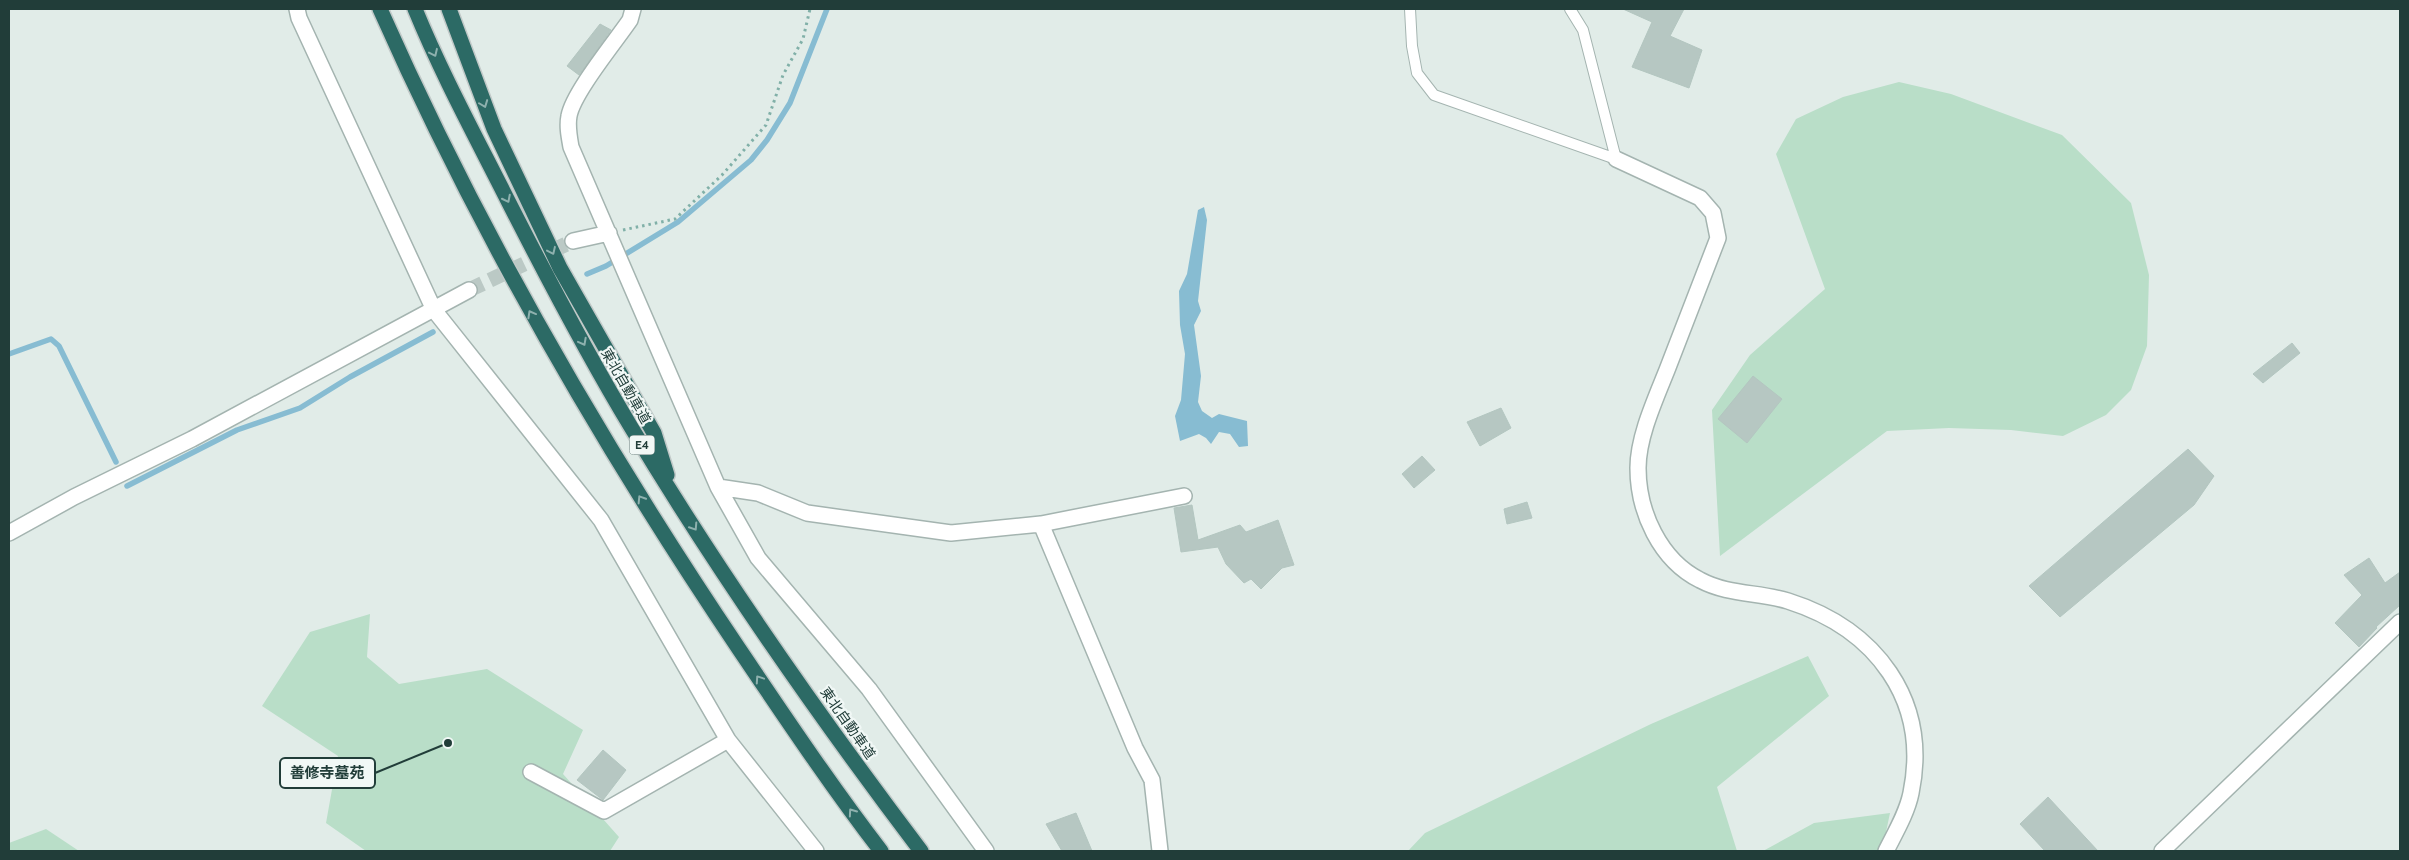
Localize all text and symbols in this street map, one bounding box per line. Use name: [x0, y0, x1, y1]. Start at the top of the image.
one-way arrow: [428, 48, 439, 57]
one-way arrow: [479, 99, 489, 107]
one-way arrow: [501, 194, 511, 203]
one-way arrow: [546, 246, 557, 255]
one-way arrow: [527, 311, 537, 320]
one-way arrow: [577, 337, 587, 346]
street label: 東北自動車道: [597, 345, 655, 427]
road number: E4: [630, 436, 654, 454]
one-way arrow: [638, 495, 647, 504]
one-way arrow: [687, 521, 697, 530]
one-way arrow: [756, 675, 765, 684]
street label: 東北自動車道: [817, 683, 879, 763]
callout: 善修寺墓苑: [280, 758, 375, 788]
text: 善修寺墓苑: [289, 764, 365, 782]
one-way arrow: [849, 808, 858, 818]

